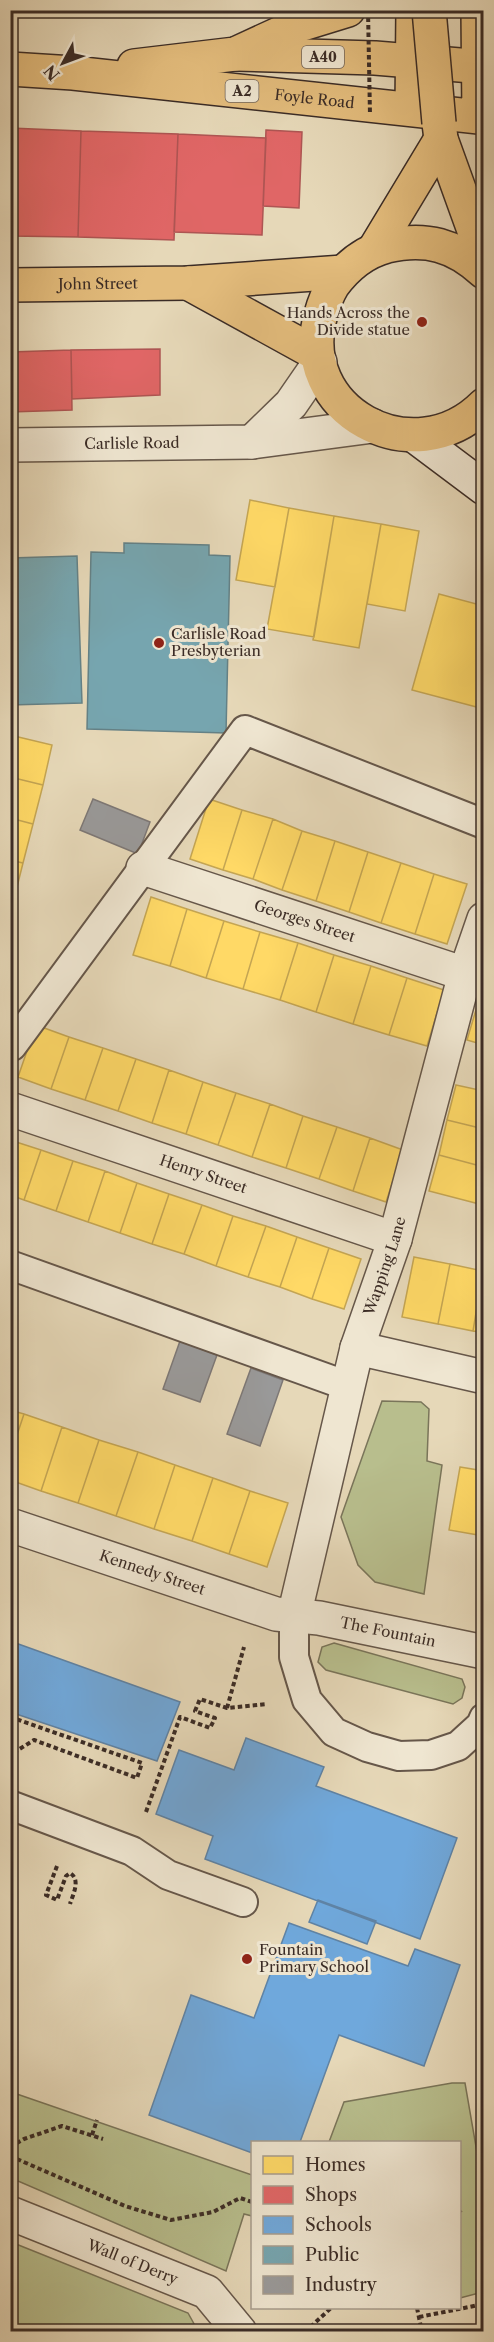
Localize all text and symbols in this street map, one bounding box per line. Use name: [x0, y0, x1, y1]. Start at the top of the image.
north arrow: [33, 33, 93, 93]
road number: A40: [302, 46, 344, 68]
text: N: [40, 61, 64, 85]
road number: A2: [226, 80, 258, 102]
street label: Foyle Road: [274, 85, 355, 112]
street label: John Street: [56, 274, 139, 293]
place label: Hands Across the Divide statue: [287, 303, 410, 339]
marker: Hands Across the Divide statue: [415, 315, 429, 329]
street label: Carlisle Road: [84, 433, 180, 453]
place label: Carlisle Road Presbyterian: [171, 624, 266, 660]
marker: Carlisle Road Presbyterian: [152, 636, 166, 650]
street label: Georges Street: [252, 895, 358, 946]
street label: Henry Street: [157, 1150, 250, 1198]
street label: Wapping Lane: [359, 1214, 410, 1319]
street label: Kennedy Street: [97, 1546, 208, 1599]
street label: The Fountain: [338, 1613, 438, 1651]
place label: Fountain Primary School: [259, 1940, 370, 1976]
marker: Fountain Primary School: [240, 1952, 254, 1966]
legend: [251, 2141, 461, 2309]
text: Homes: [305, 2154, 366, 2176]
text: Shops: [305, 2184, 357, 2206]
text: Schools: [305, 2214, 372, 2236]
street label: Wall of Derry: [84, 2235, 181, 2289]
text: Public: [305, 2244, 359, 2266]
text: Industry: [305, 2274, 378, 2296]

